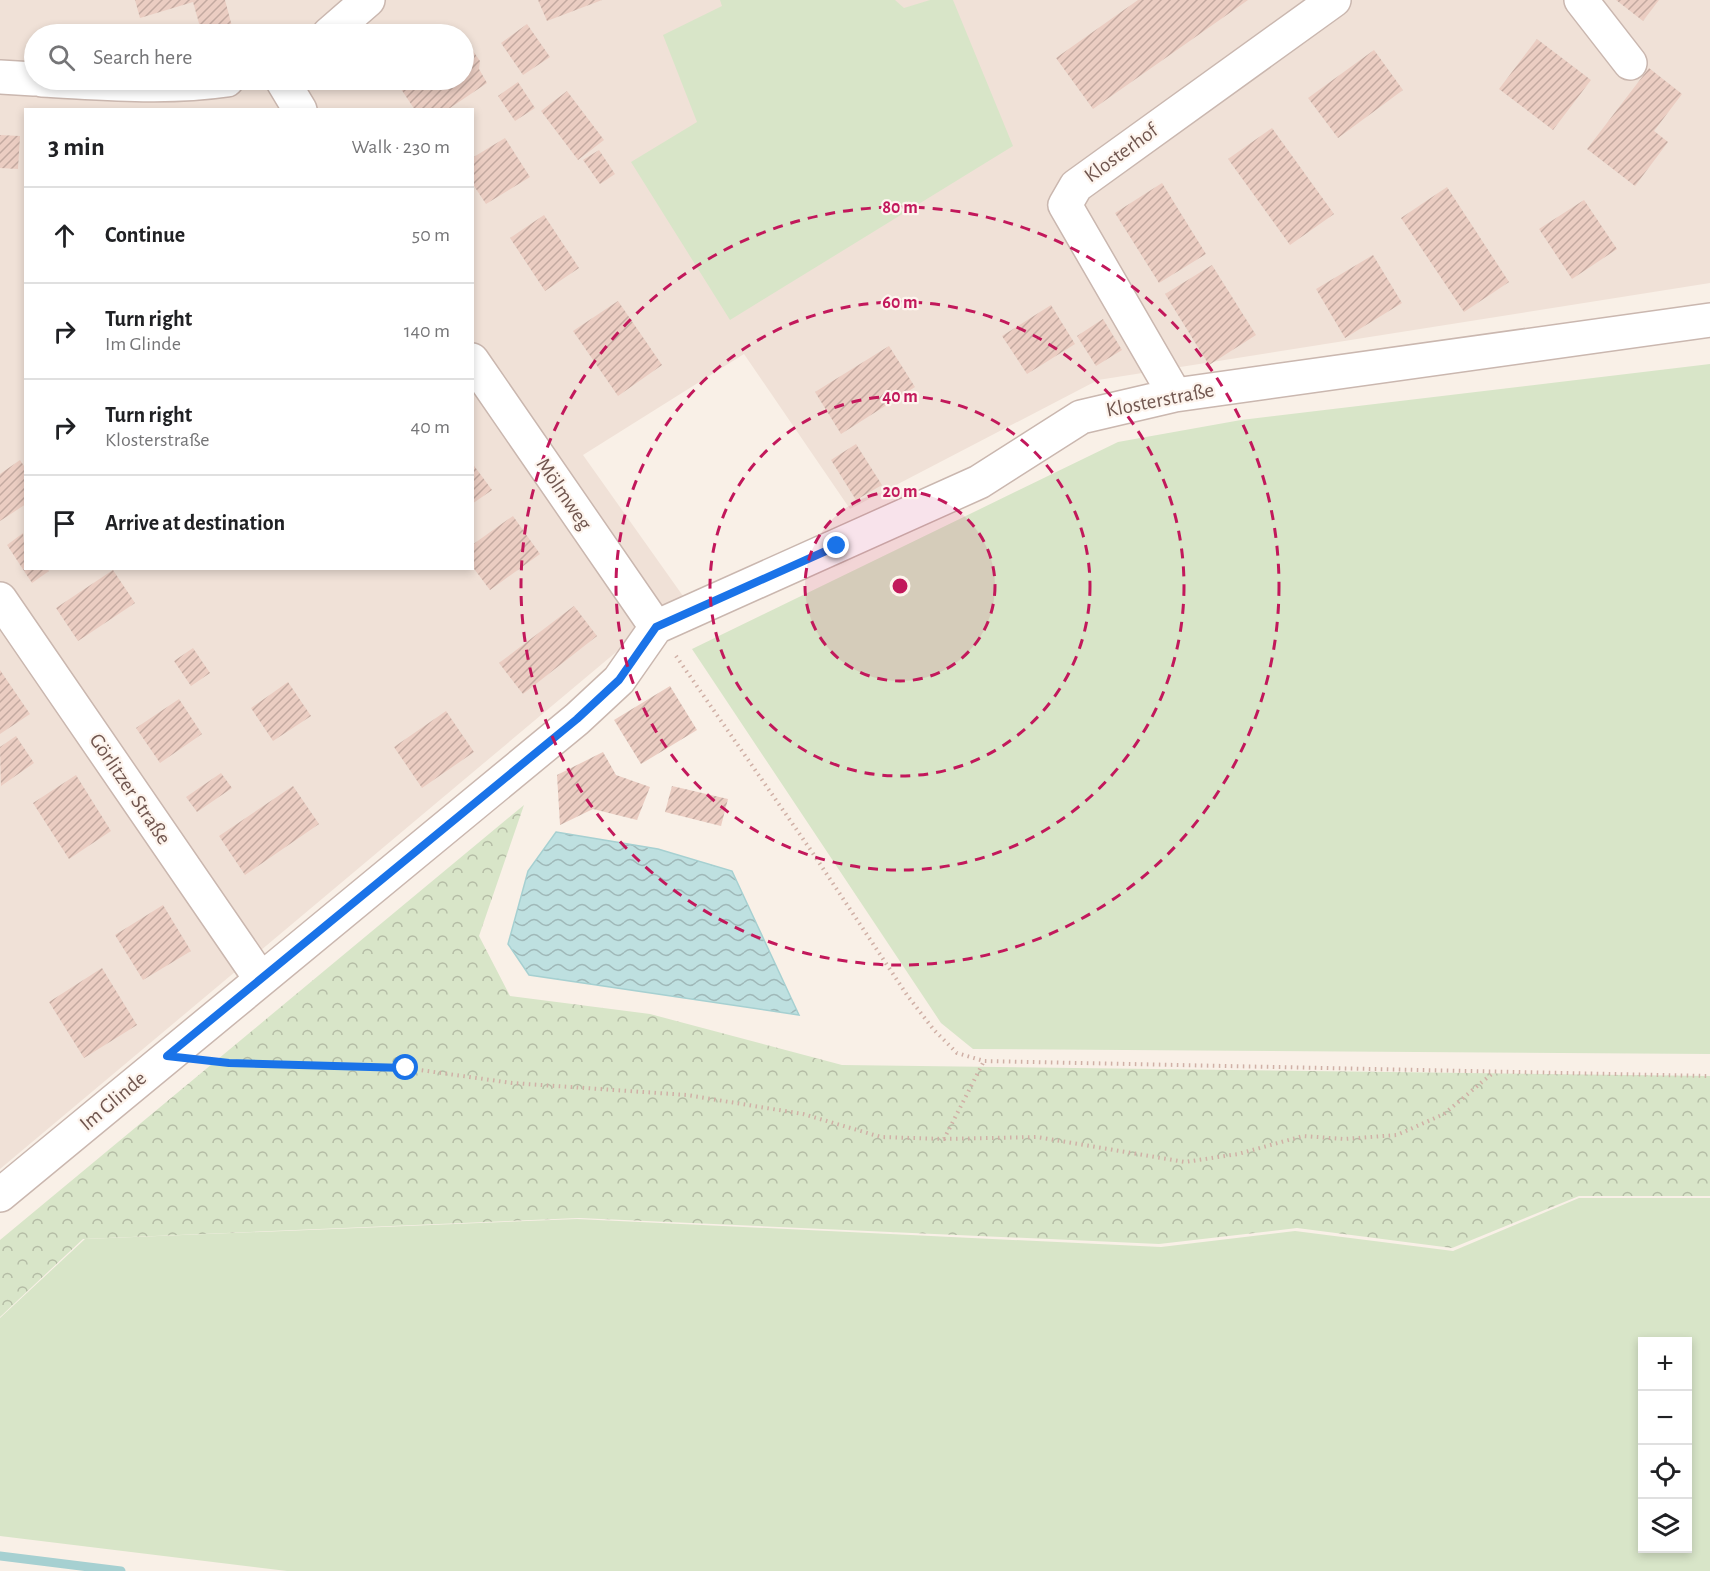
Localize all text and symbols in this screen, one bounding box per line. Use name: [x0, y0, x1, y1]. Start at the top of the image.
search box: [24, 24, 474, 90]
icon: search: [45, 41, 78, 74]
text: Search here: [93, 46, 192, 68]
street label: Klosterhof: [1081, 119, 1163, 186]
text: 3 min: [48, 134, 105, 160]
text: Walk · 230 m: [352, 137, 450, 157]
text: 80 m: [882, 199, 918, 217]
icon: ahead: [48, 219, 81, 252]
text: Continue: [105, 224, 185, 246]
text: 50 m: [412, 225, 450, 245]
text: 60 m: [882, 294, 918, 312]
text: Turn right: [105, 308, 192, 330]
icon: right: [48, 315, 81, 348]
text: 140 m: [404, 321, 450, 341]
text: Im Glinde: [105, 334, 181, 354]
street label: Klosterstraße: [1104, 379, 1216, 421]
text: 40 m: [882, 388, 918, 406]
text: Turn right: [105, 404, 192, 426]
icon: right: [48, 411, 81, 444]
text: 40 m: [411, 417, 450, 437]
text: Klosterstraße: [105, 430, 209, 450]
street label: Mölmweg: [532, 454, 596, 534]
text: 20 m: [882, 483, 918, 501]
icon: arrive: [48, 507, 81, 540]
text: Arrive at destination: [105, 512, 285, 534]
route end: [823, 532, 849, 558]
centre of rings: [890, 576, 910, 596]
street label: Görlitzer Straße: [85, 730, 175, 848]
route start: [392, 1054, 418, 1080]
street label: Im Glinde: [76, 1067, 150, 1135]
map controls: [1638, 1337, 1692, 1553]
button: +: [1638, 1337, 1692, 1391]
button: −: [1638, 1391, 1692, 1445]
button: locate: [1638, 1445, 1692, 1499]
button: layers: [1638, 1499, 1692, 1553]

